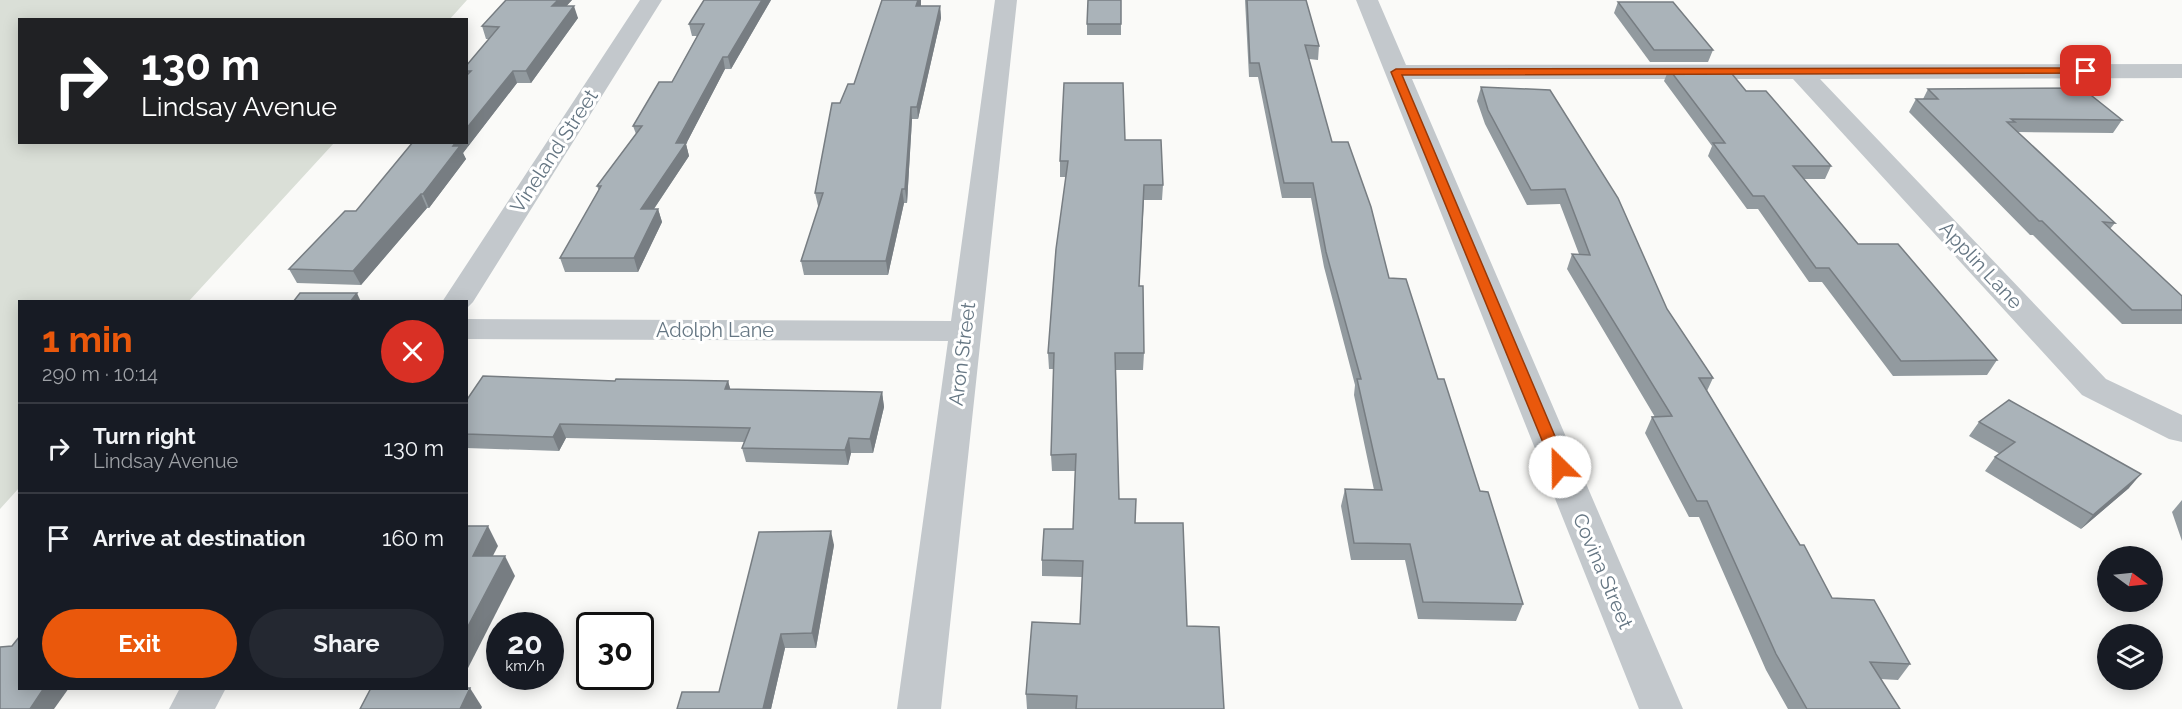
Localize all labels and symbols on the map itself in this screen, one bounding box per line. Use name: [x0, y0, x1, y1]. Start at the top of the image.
pin: [2060, 45, 2111, 96]
street label: Vineland Street: [505, 85, 603, 217]
street label: Applin Lane: [1934, 216, 2028, 314]
street label: Aron Street: [944, 300, 980, 407]
street label: Adolph Lane: [656, 318, 774, 342]
position arrow: [1528, 435, 1592, 499]
street label: Covina Street: [1568, 510, 1638, 633]
north arrow: [2097, 546, 2163, 612]
speed limit sign: 30: [576, 612, 654, 690]

